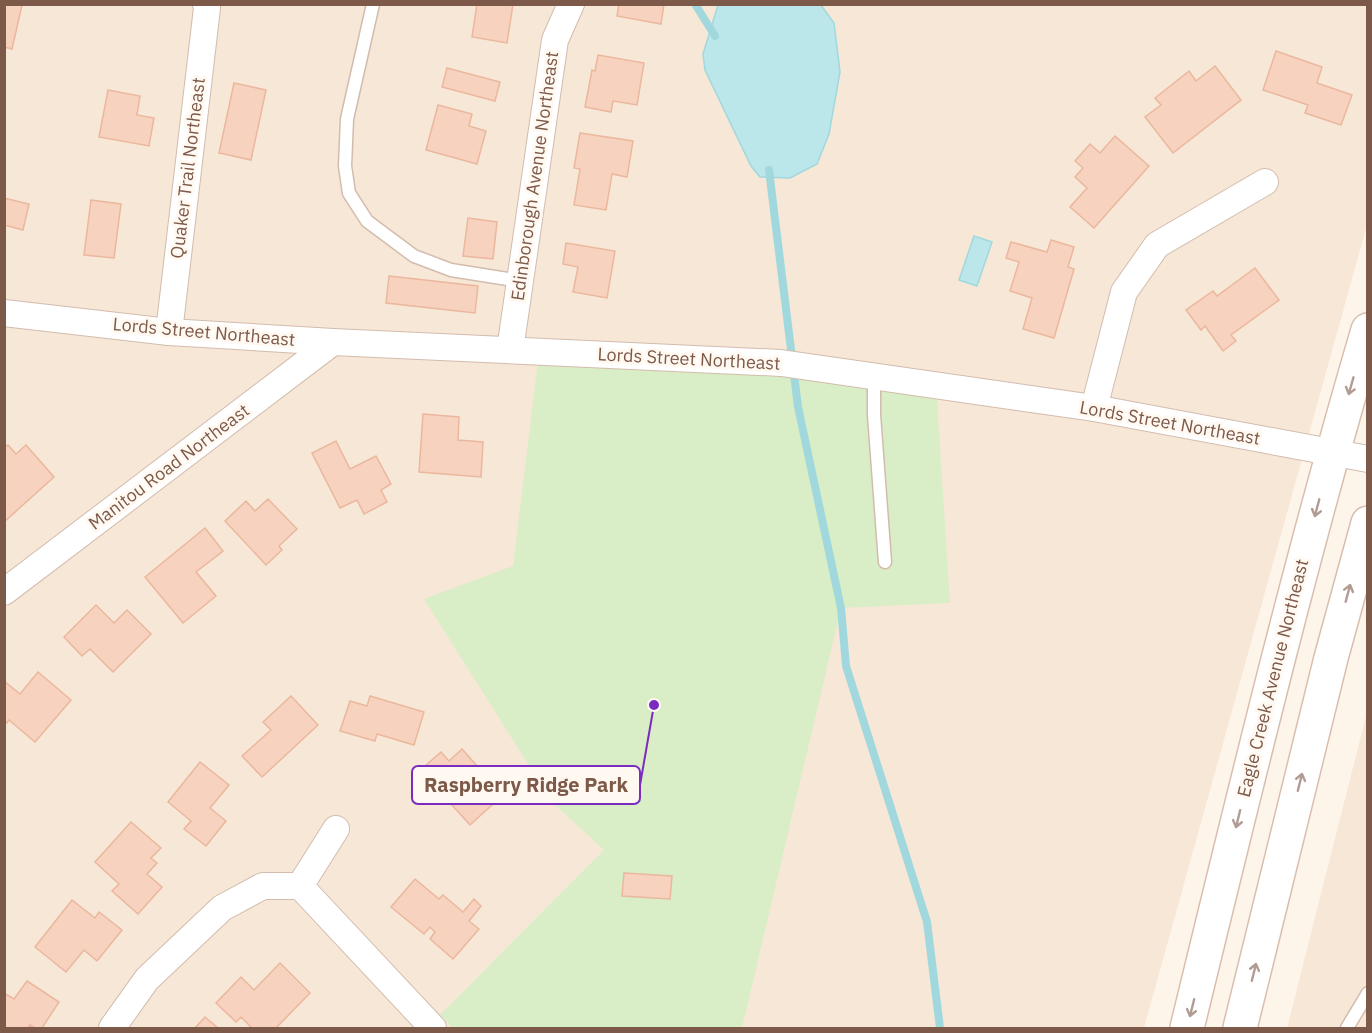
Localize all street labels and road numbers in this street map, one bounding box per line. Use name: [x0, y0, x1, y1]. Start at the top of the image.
street label: Edinborough Avenue Northeast: [506, 50, 563, 302]
street label: Quaker Trail Northeast: [165, 76, 210, 260]
street label: Lords Street Northeast: [112, 312, 296, 351]
street label: Lords Street Northeast: [597, 342, 781, 375]
street label: Lords Street Northeast: [1078, 395, 1262, 450]
street label: Manitou Road Northeast: [84, 398, 254, 535]
street label: Eagle Creek Avenue Northeast: [1232, 556, 1313, 799]

